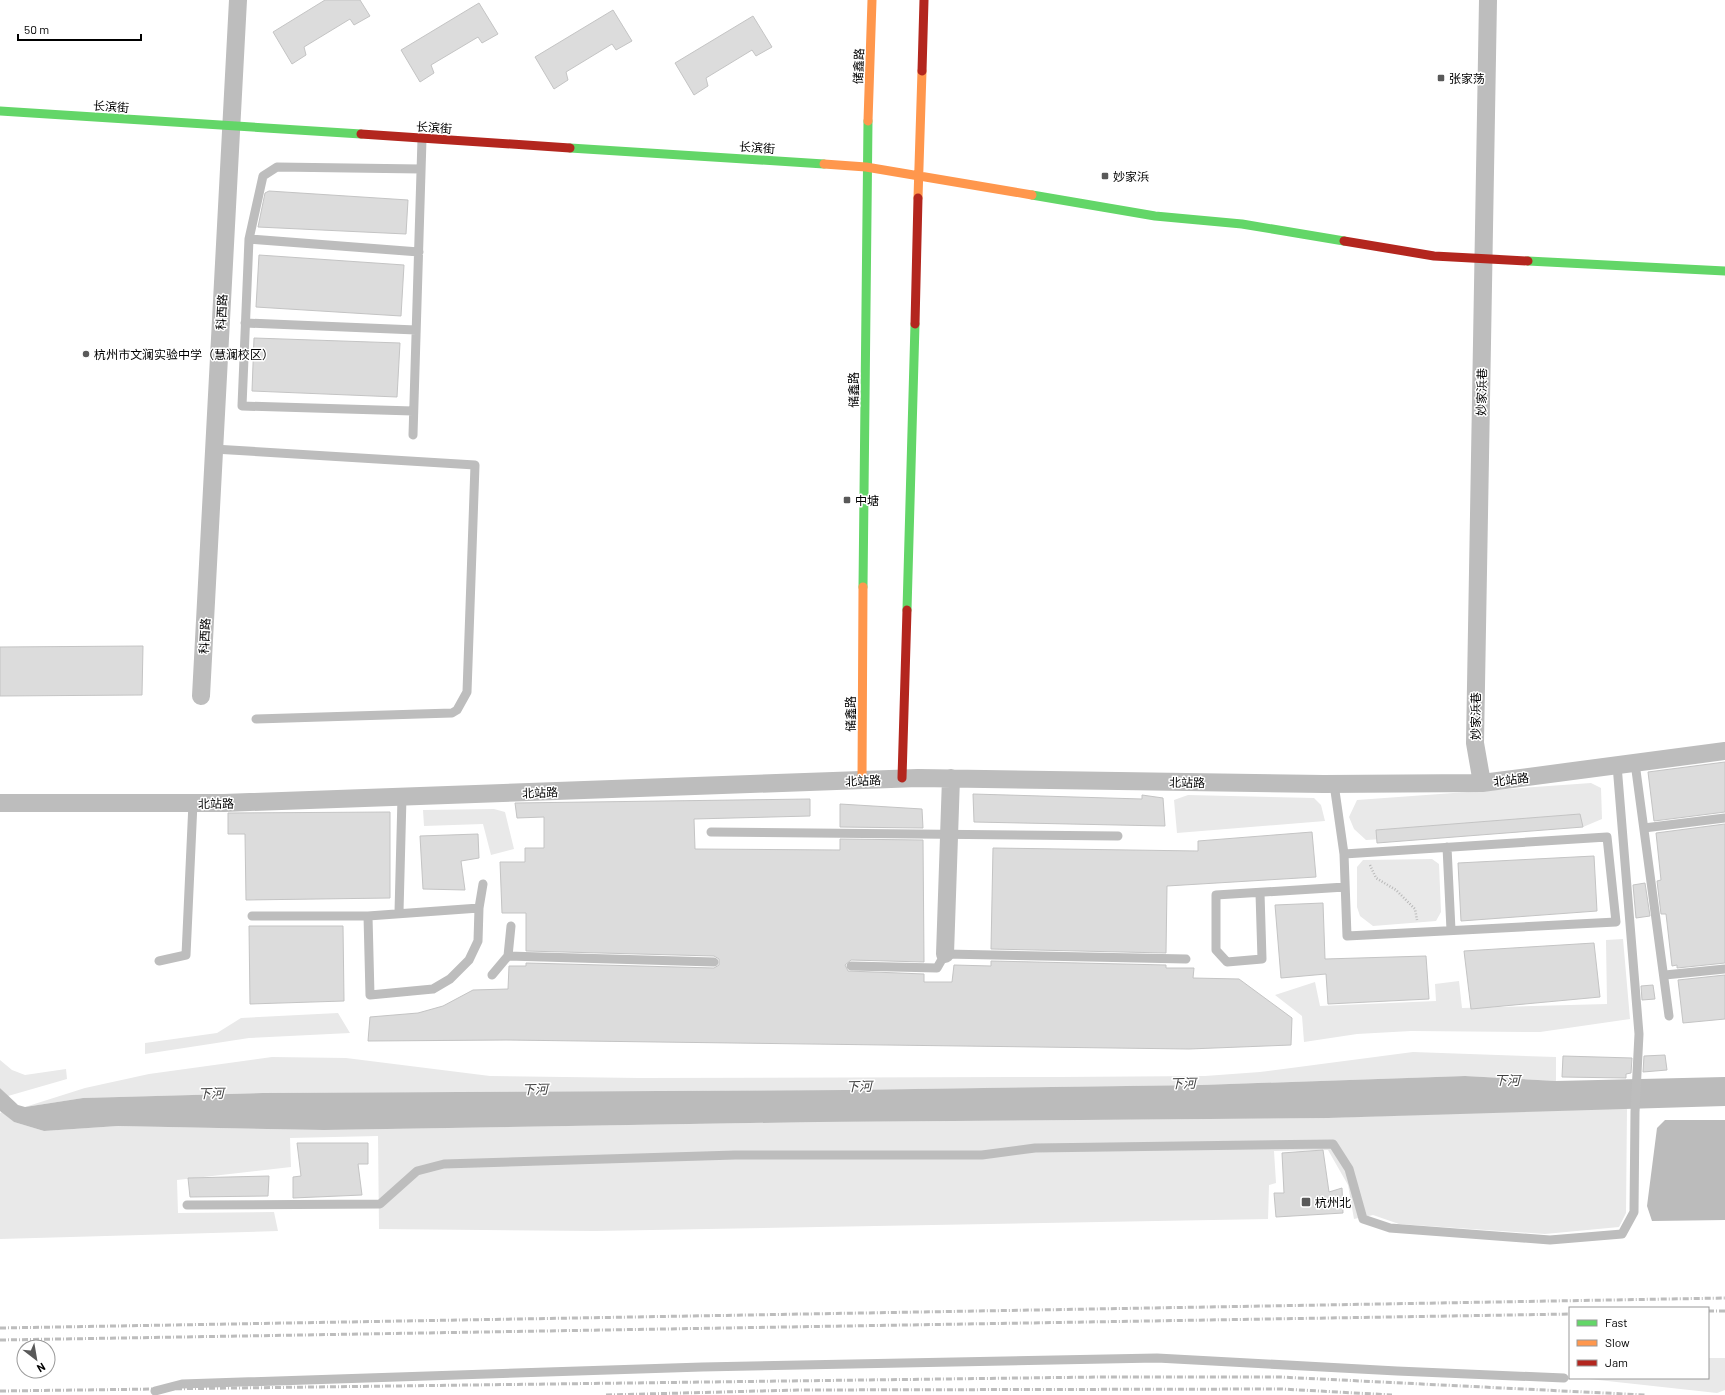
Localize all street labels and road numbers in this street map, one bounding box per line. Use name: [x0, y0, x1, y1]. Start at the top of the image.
street label: 储鑫路: [850, 48, 866, 84]
street label: 长滨街: [93, 98, 129, 114]
street label: 长滨街: [416, 119, 452, 135]
street label: 长滨街: [739, 139, 775, 155]
street label: 科西路: [213, 294, 229, 330]
street label: 妙家浜巷: [1474, 368, 1488, 416]
street label: 储鑫路: [846, 372, 860, 408]
street label: 科西路: [196, 618, 212, 654]
street label: 妙家浜巷: [1468, 692, 1482, 740]
street label: 储鑫路: [843, 696, 857, 732]
street label: 北站路: [1492, 770, 1530, 788]
street label: 北站路: [845, 772, 881, 788]
street label: 北站路: [1169, 775, 1205, 789]
street label: 北站路: [522, 784, 558, 800]
street label: 北站路: [198, 796, 234, 810]

